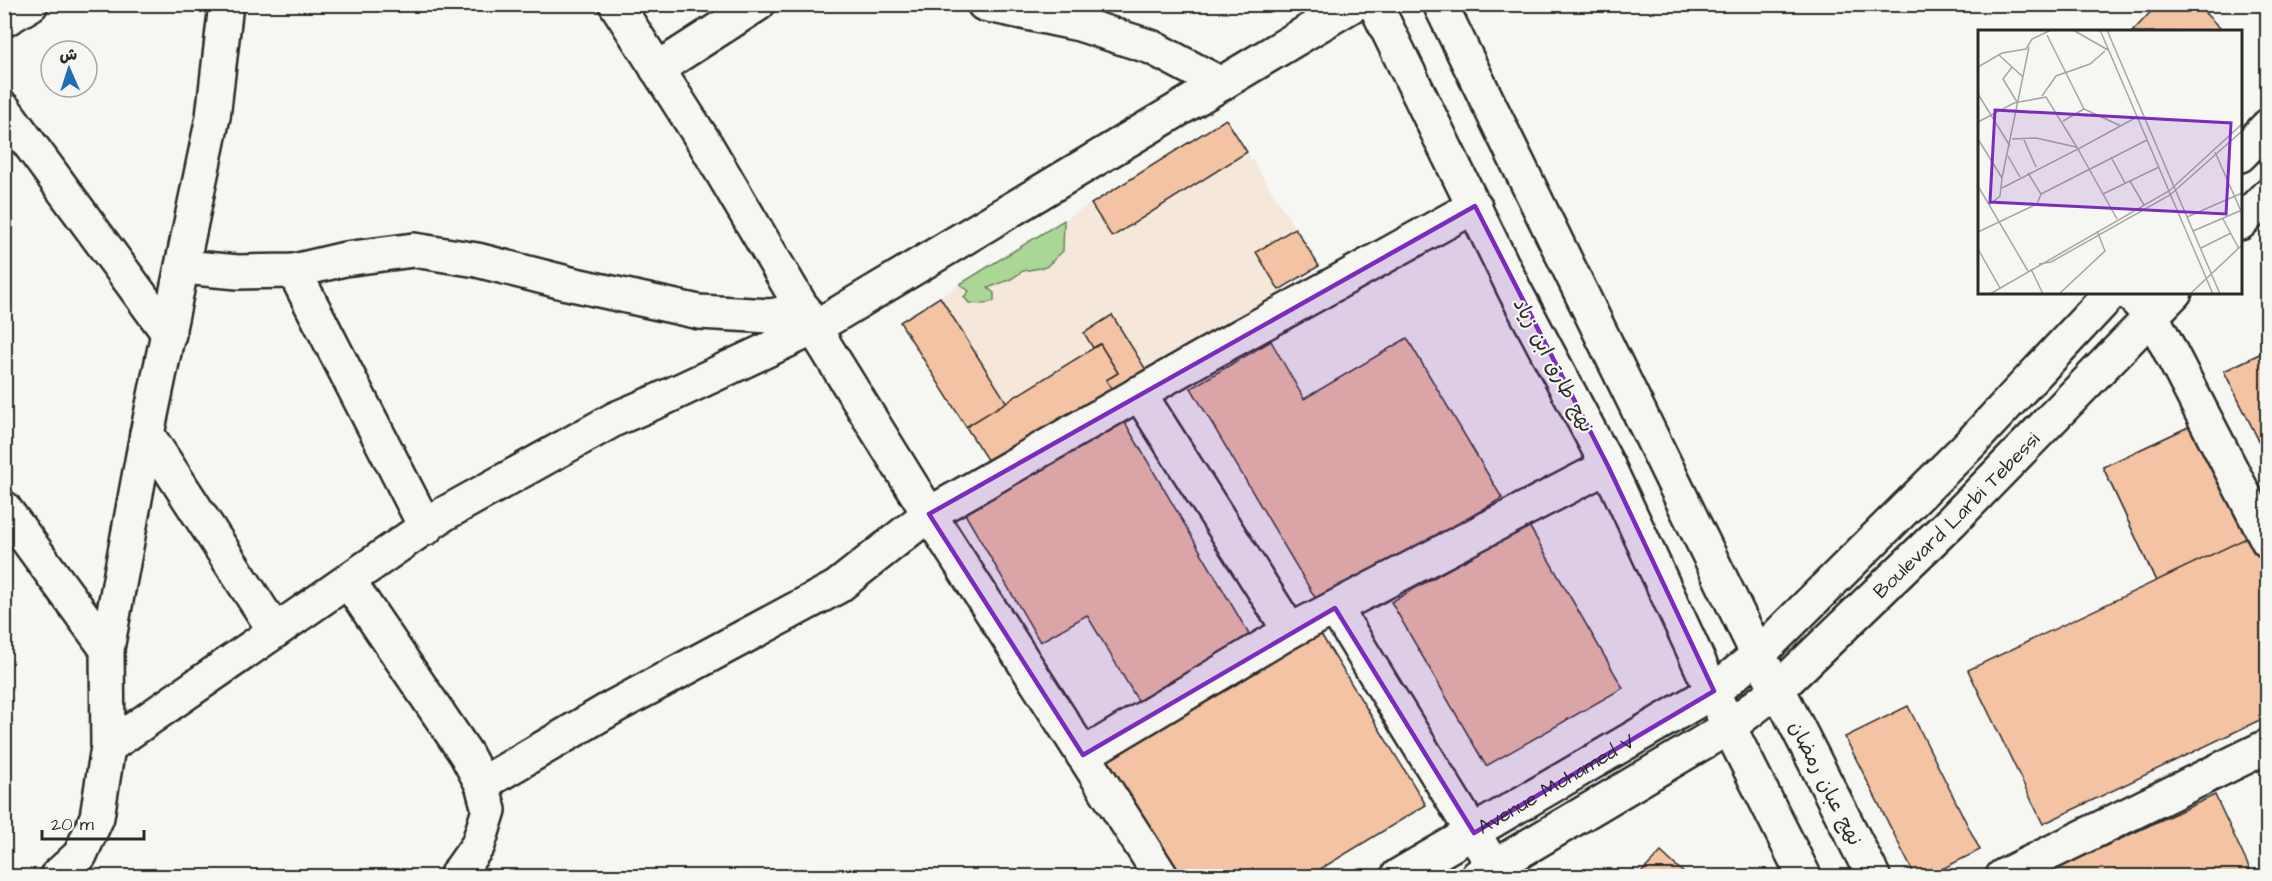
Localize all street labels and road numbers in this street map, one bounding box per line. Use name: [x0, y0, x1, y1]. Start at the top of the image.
street label: نهج طارق ابن زياد: [1506, 293, 1600, 438]
street label: Boulevard Larbi Tebessi: [1867, 426, 2046, 605]
street label: نهج عبان رمضان: [1782, 716, 1869, 851]
street label: Avenue Mohamed V: [1472, 727, 1641, 841]

